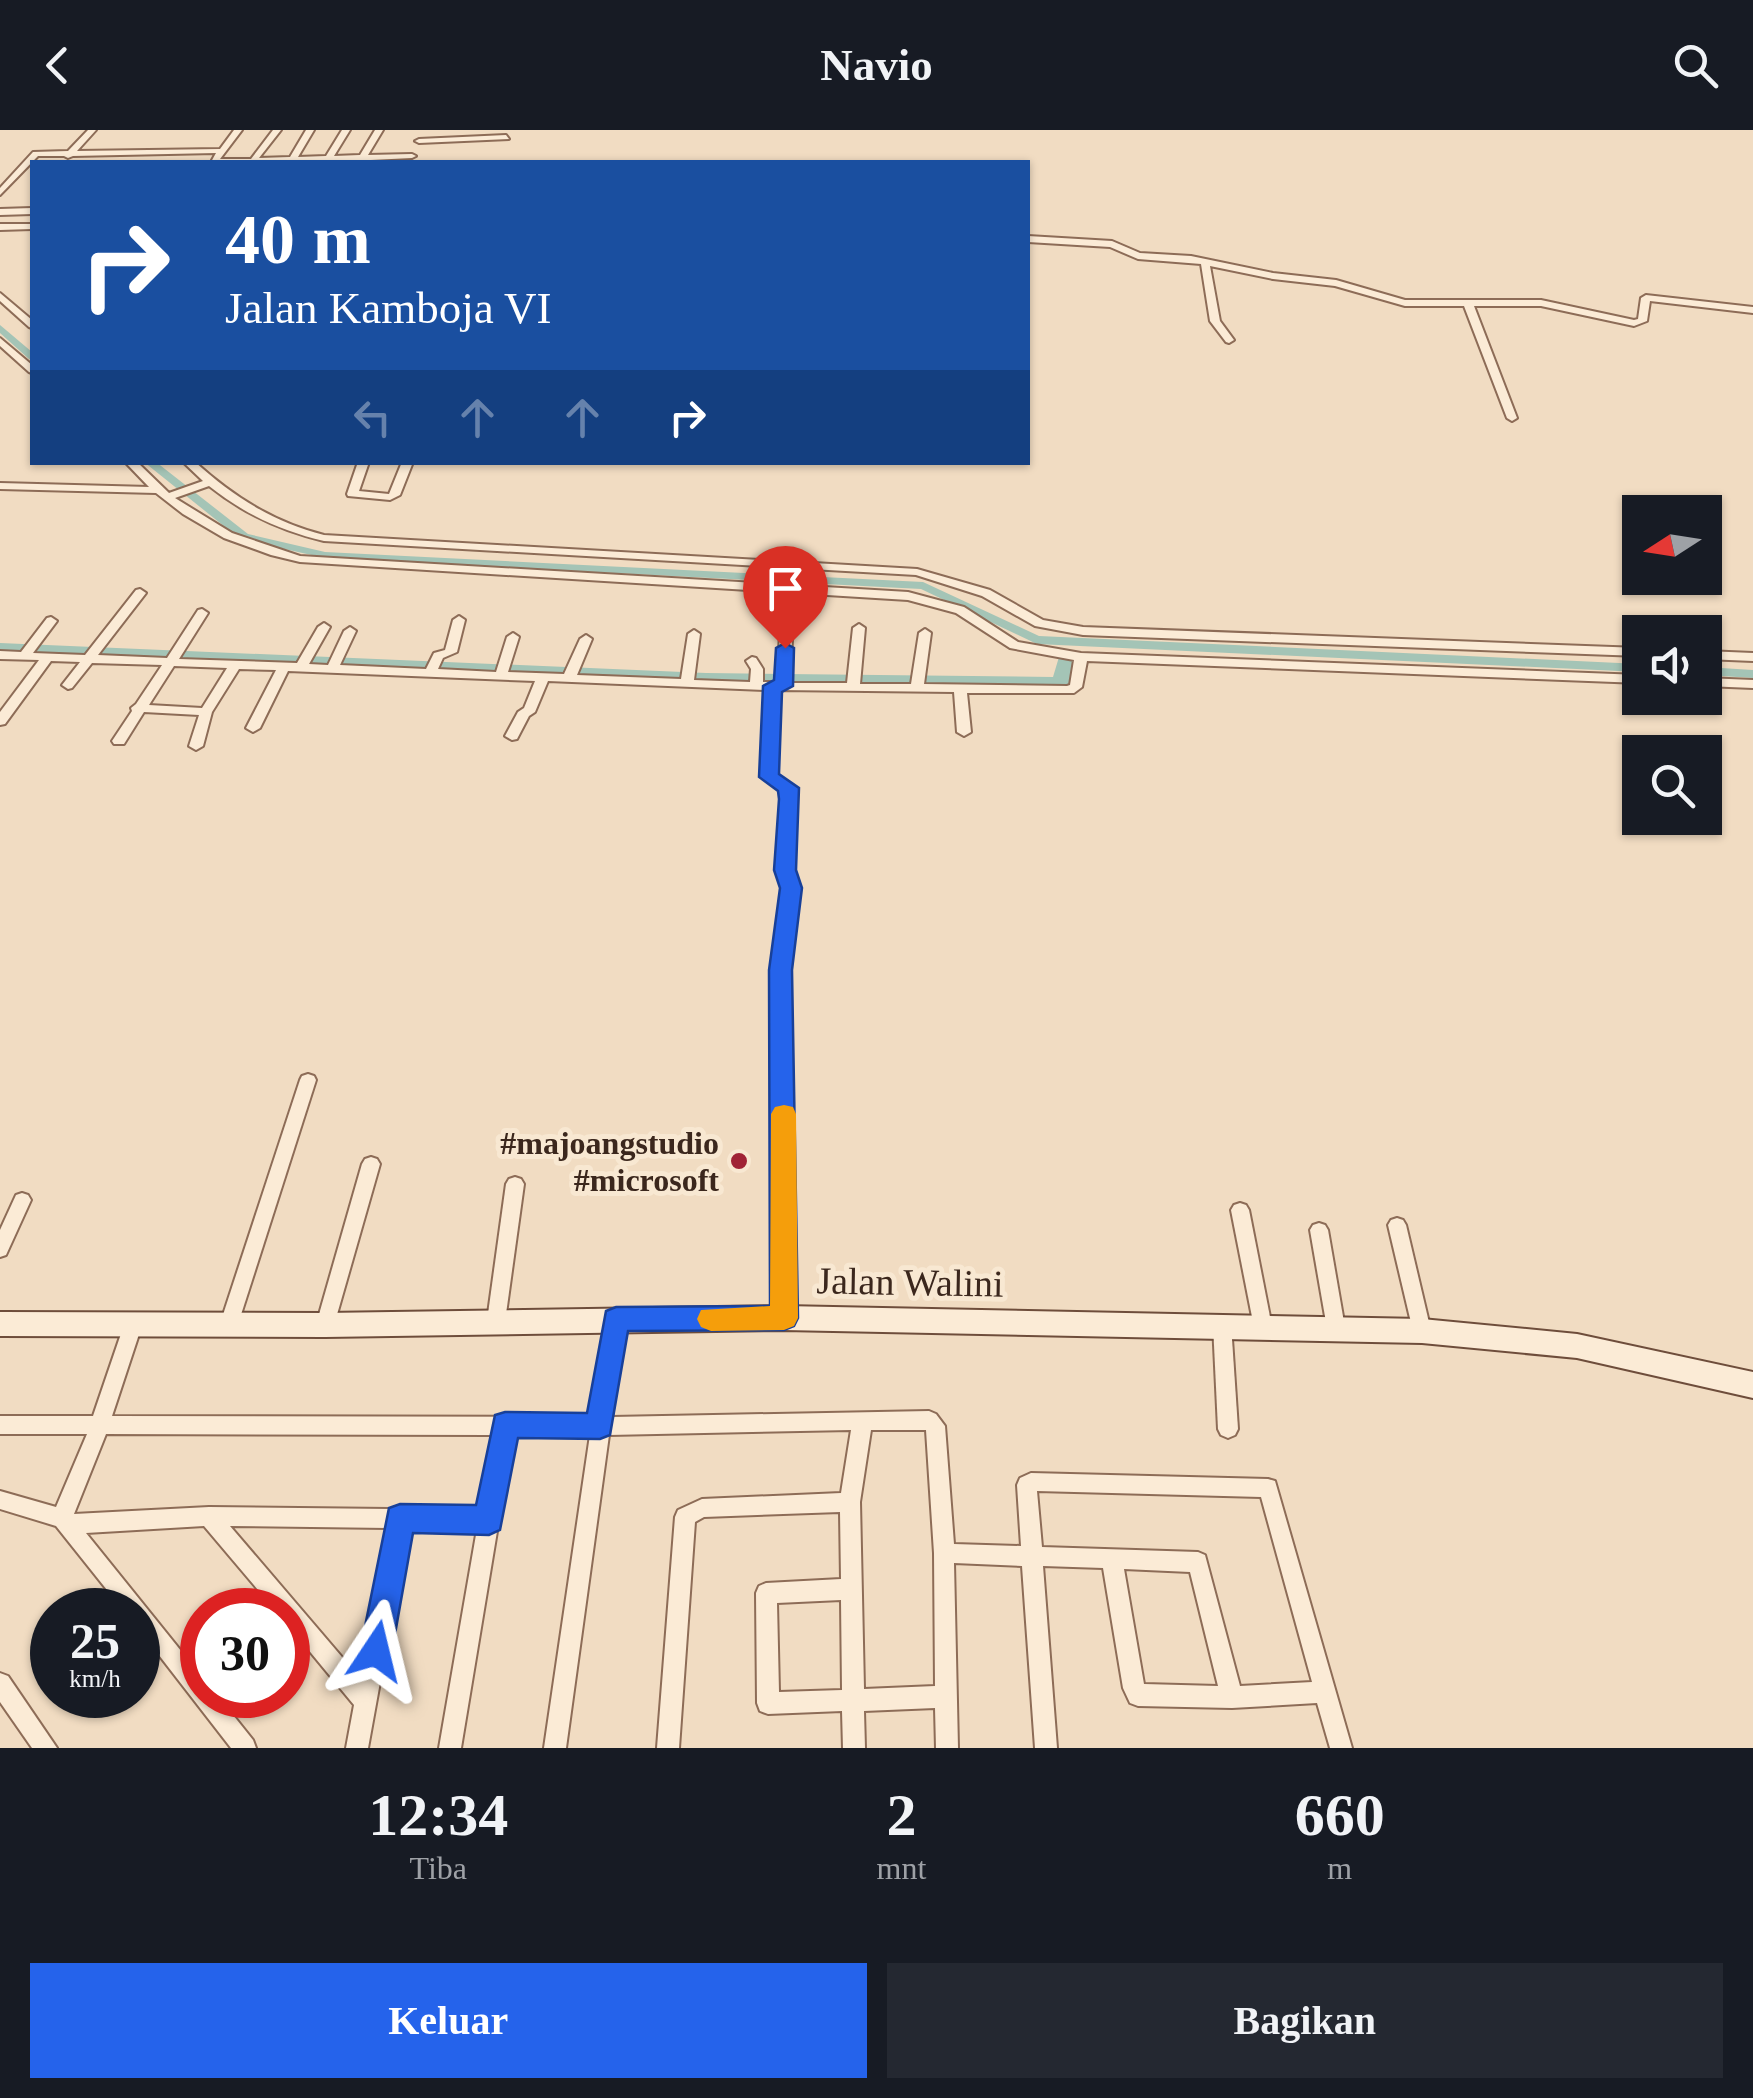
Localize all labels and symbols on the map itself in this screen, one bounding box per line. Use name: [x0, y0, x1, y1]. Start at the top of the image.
north arrow: [1622, 495, 1722, 595]
pin: [743, 546, 828, 649]
place label: #majoangstudio #microsoft: [500, 1125, 719, 1198]
marker: #majoangstudio #microsoft: [728, 1150, 750, 1172]
street label: Jalan Walini: [816, 1259, 1004, 1305]
speed limit sign: 30: [180, 1588, 310, 1718]
position arrow: [324, 1599, 428, 1703]

